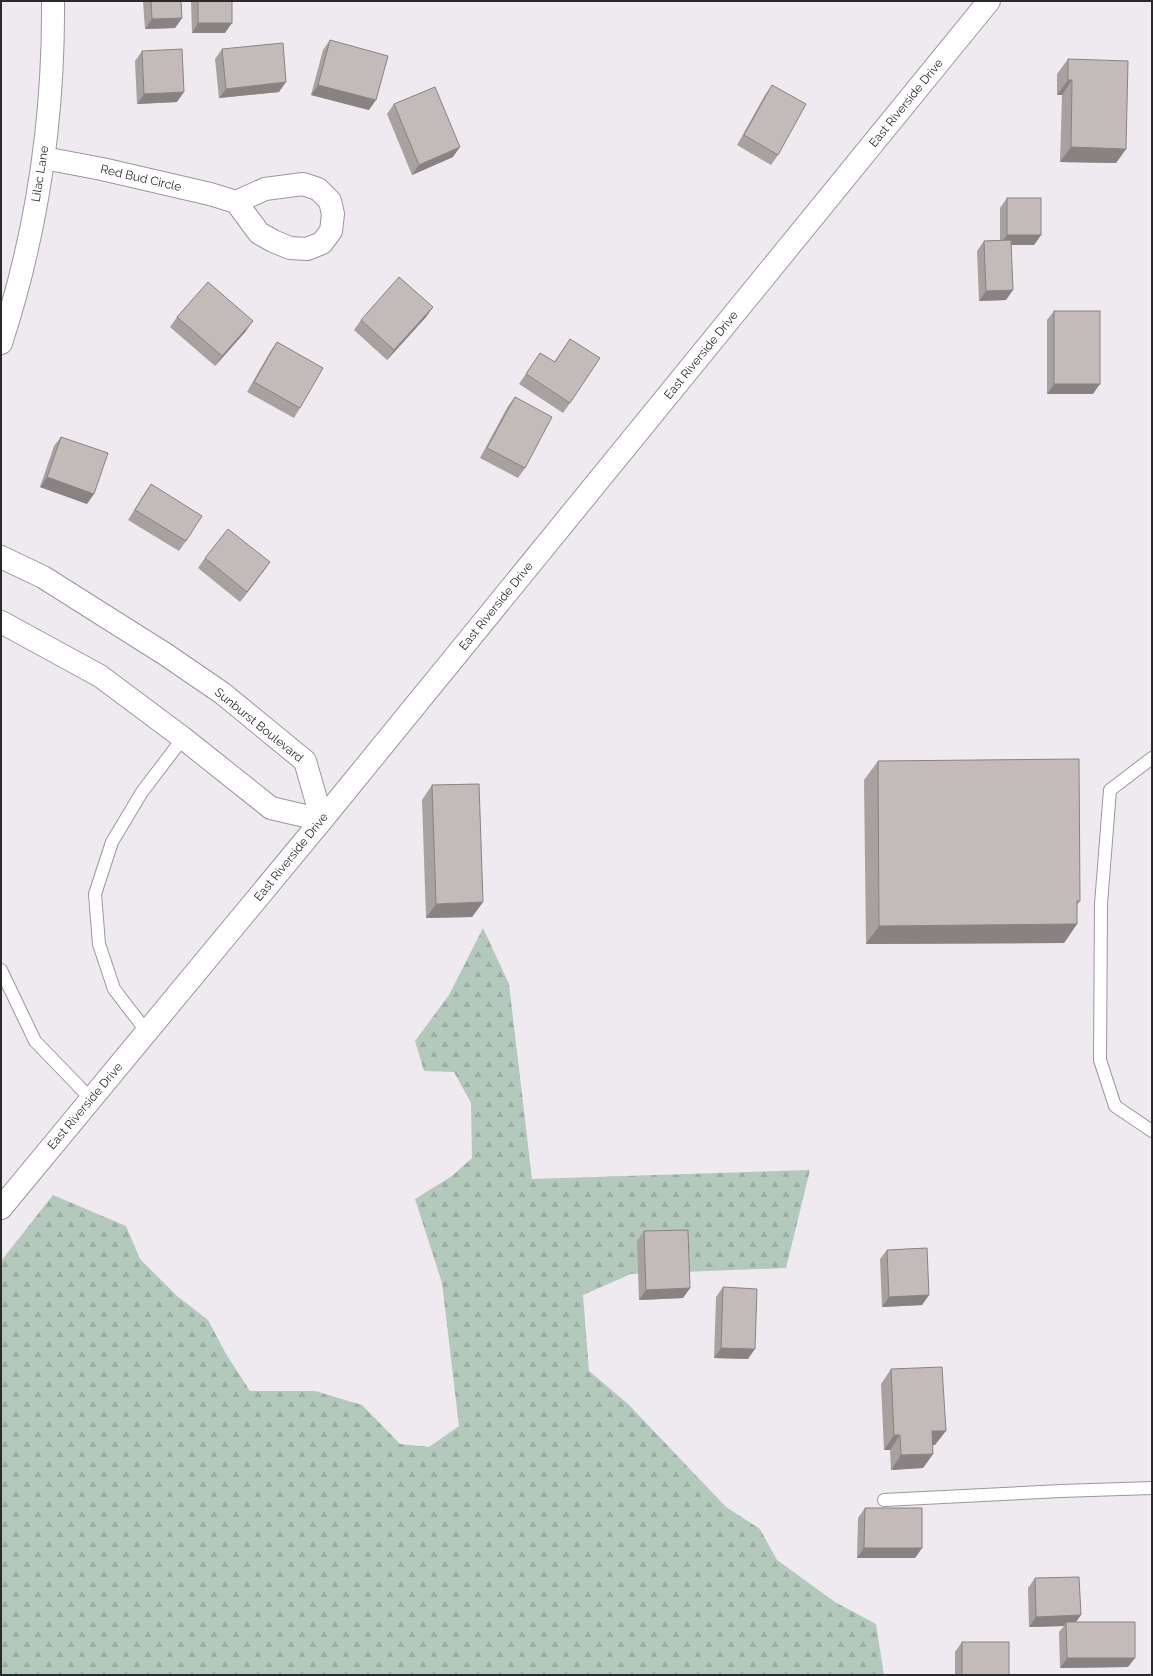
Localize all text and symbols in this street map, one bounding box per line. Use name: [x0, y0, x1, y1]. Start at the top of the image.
street label: East Riverside Drive: [866, 56, 946, 150]
street label: Lilac Lane: [29, 145, 51, 203]
street label: Red Bud Circle: [99, 162, 183, 194]
street label: East Riverside Drive: [661, 308, 741, 402]
street label: East Riverside Drive: [456, 559, 536, 653]
street label: Sunburst Boulevard: [212, 685, 306, 765]
street label: East Riverside Drive: [251, 810, 331, 904]
street label: East Riverside Drive: [45, 1060, 125, 1152]

